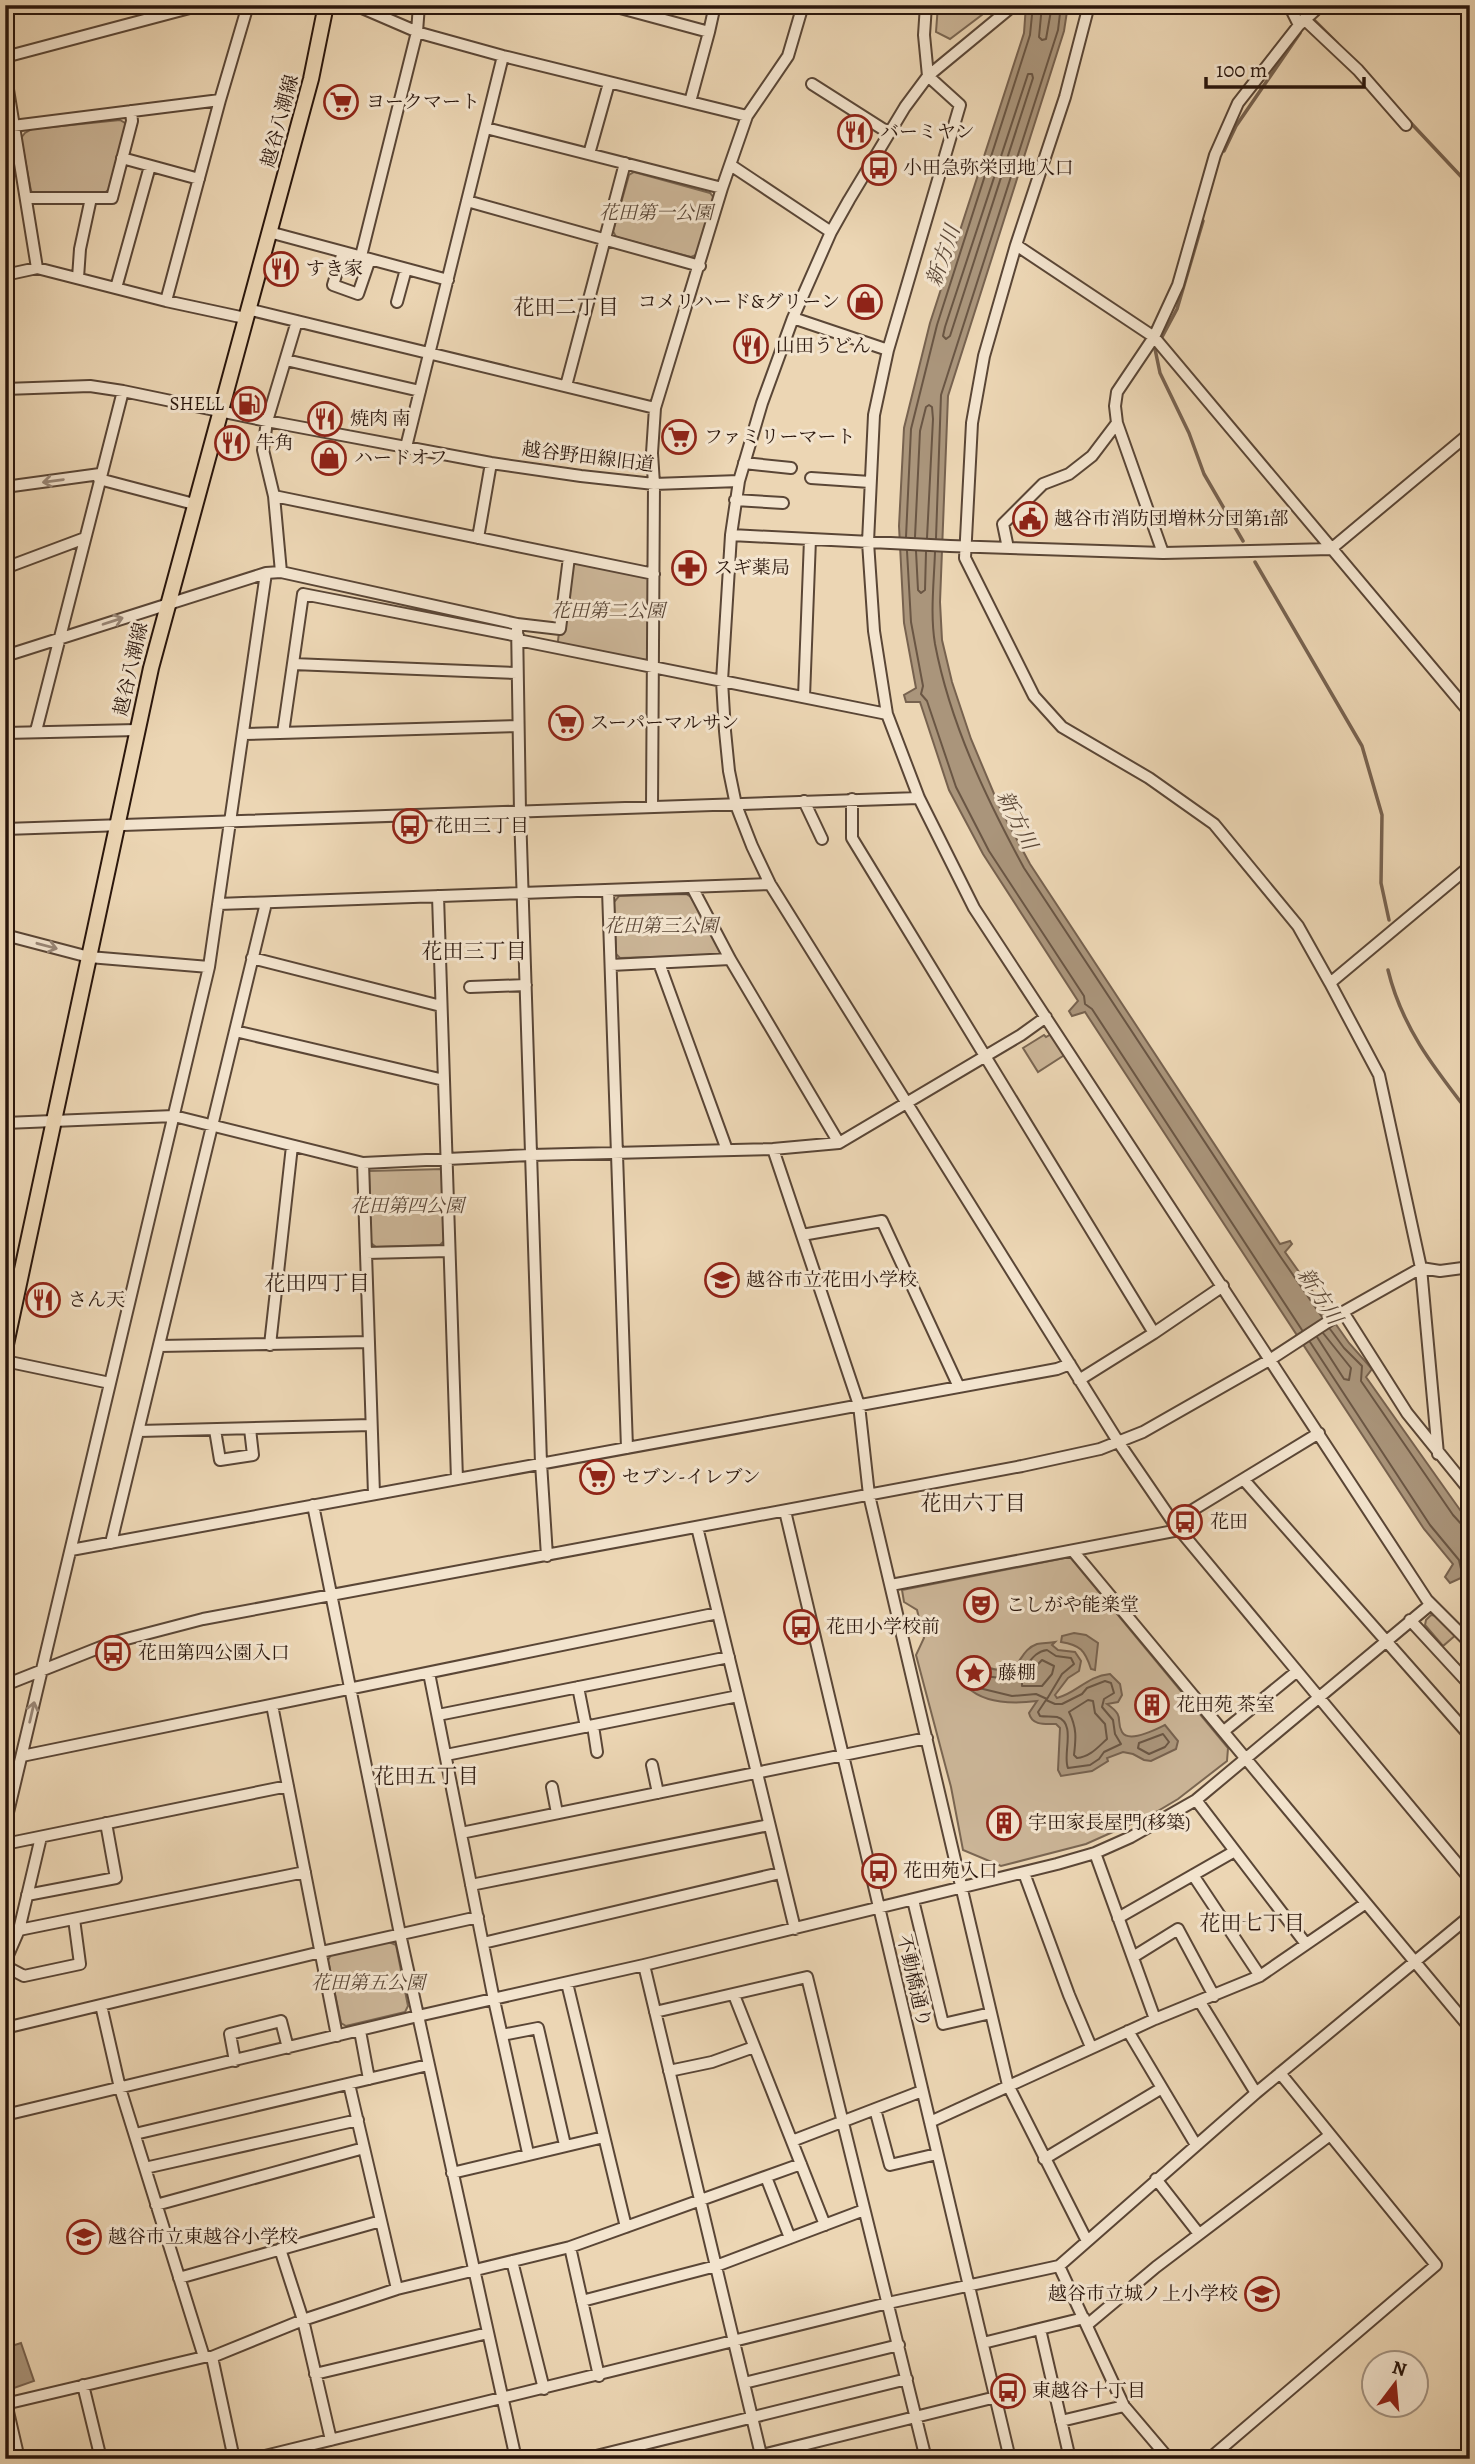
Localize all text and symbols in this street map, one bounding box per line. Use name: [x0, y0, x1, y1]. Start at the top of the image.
scale bar: [1206, 46, 1363, 90]
text: 100 m: [1216, 56, 1267, 84]
street label: 越谷八潮線: [255, 72, 305, 170]
supermarket icon: ヨークマート: [322, 83, 360, 121]
place label: ヨークマート: [366, 89, 480, 115]
restaurant icon: バーミヤン: [836, 113, 874, 151]
place label: バーミヤン: [880, 119, 975, 145]
bus stop icon: 小田急弥栄団地入口: [860, 149, 898, 187]
place label: 小田急弥栄団地入口: [903, 155, 1074, 181]
park label: 花田第一公園: [599, 200, 716, 226]
water label: 新方川: [920, 220, 967, 290]
restaurant icon: すき家: [262, 250, 300, 288]
place label: すき家: [306, 256, 363, 282]
shop icon: コメリハード&グリーン: [846, 283, 884, 321]
place label: コメリハード&グリーン: [638, 289, 840, 315]
district label: 花田二丁目: [514, 293, 619, 321]
restaurant icon: 山田うどん: [732, 327, 770, 365]
place label: 山田うどん: [776, 333, 871, 359]
fuel station icon: SHELL: [230, 385, 268, 423]
place label: SHELL: [169, 391, 224, 417]
restaurant icon: 焼肉 南: [306, 400, 344, 438]
place label: 焼肉 南: [350, 406, 411, 432]
supermarket icon: ファミリーマート: [660, 418, 698, 456]
restaurant icon: 牛角: [213, 424, 251, 462]
place label: ファミリーマート: [704, 424, 856, 450]
place label: 牛角: [256, 430, 294, 456]
street label: 越谷野田線旧道: [520, 436, 656, 478]
shop icon: ハードオフ: [310, 439, 348, 477]
place label: ハードオフ: [354, 445, 448, 471]
one-way arrow: [42, 474, 65, 487]
public building icon: 越谷市消防団増林分団第1部: [1011, 500, 1049, 538]
place label: 越谷市消防団増林分団第1部: [1054, 506, 1289, 532]
pharmacy icon: スギ薬局: [670, 549, 708, 587]
place label: スギ薬局: [714, 555, 790, 581]
park label: 花田第二公園: [551, 598, 668, 624]
one-way arrow: [102, 614, 124, 627]
street label: 越谷八潮線: [108, 620, 154, 718]
supermarket icon: スーパーマルサン: [547, 704, 585, 742]
place label: スーパーマルサン: [590, 710, 739, 736]
water label: 新方川: [990, 786, 1045, 856]
bus stop icon: 花田三丁目: [391, 807, 429, 845]
place label: 花田三丁目: [434, 813, 529, 839]
park label: 花田第三公園: [604, 913, 721, 939]
district label: 花田三丁目: [422, 937, 527, 965]
one-way arrow: [35, 940, 58, 953]
park label: 花田第四公園: [350, 1193, 467, 1219]
school or university icon: 越谷市立花田小学校: [703, 1261, 741, 1299]
water label: 新方川: [1291, 1262, 1350, 1332]
place label: 越谷市立花田小学校: [746, 1267, 917, 1293]
district label: 花田四丁目: [265, 1269, 370, 1297]
restaurant icon: さん天: [24, 1281, 62, 1319]
place label: さん天: [68, 1287, 125, 1313]
supermarket icon: セブン-イレブン: [578, 1458, 616, 1496]
place label: セブン-イレブン: [622, 1464, 761, 1490]
district label: 花田六丁目: [921, 1489, 1026, 1517]
bus stop icon: 花田: [1166, 1503, 1204, 1541]
place label: 花田: [1210, 1509, 1248, 1535]
theatre icon: こしがや能楽堂: [962, 1586, 1000, 1624]
place label: こしがや能楽堂: [1006, 1592, 1139, 1618]
bus stop icon: 花田小学校前: [782, 1608, 820, 1646]
place label: 花田小学校前: [826, 1614, 940, 1640]
bus stop icon: 花田第四公園入口: [94, 1634, 132, 1672]
place label: 花田第四公園入口: [138, 1640, 290, 1666]
place icon: 藤棚: [955, 1654, 993, 1692]
place label: 藤棚: [998, 1660, 1036, 1686]
building icon: 花田苑 茶室: [1133, 1686, 1171, 1724]
place label: 花田苑 茶室: [1176, 1692, 1275, 1718]
one-way arrow: [26, 1702, 39, 1724]
district label: 花田五丁目: [374, 1762, 479, 1790]
building icon: 宇田家長屋門(移築): [985, 1804, 1023, 1842]
place label: 宇田家長屋門(移築): [1028, 1810, 1190, 1836]
bus stop icon: 花田苑入口: [860, 1852, 898, 1890]
place label: 花田苑入口: [903, 1858, 998, 1884]
district label: 花田七丁目: [1200, 1909, 1305, 1937]
street label: 不動橋通り: [891, 1932, 937, 2030]
park label: 花田第五公園: [311, 1970, 428, 1996]
school or university icon: 越谷市立東越谷小学校: [65, 2218, 103, 2256]
place label: 越谷市立東越谷小学校: [108, 2224, 298, 2250]
school or university icon: 越谷市立城ノ上小学校: [1243, 2275, 1281, 2313]
place label: 越谷市立城ノ上小学校: [1048, 2281, 1238, 2307]
north arrow: [1360, 2348, 1430, 2418]
text: N: [1389, 2354, 1410, 2383]
bus stop icon: 東越谷十丁目: [989, 2372, 1027, 2410]
place label: 東越谷十丁目: [1032, 2378, 1146, 2404]

